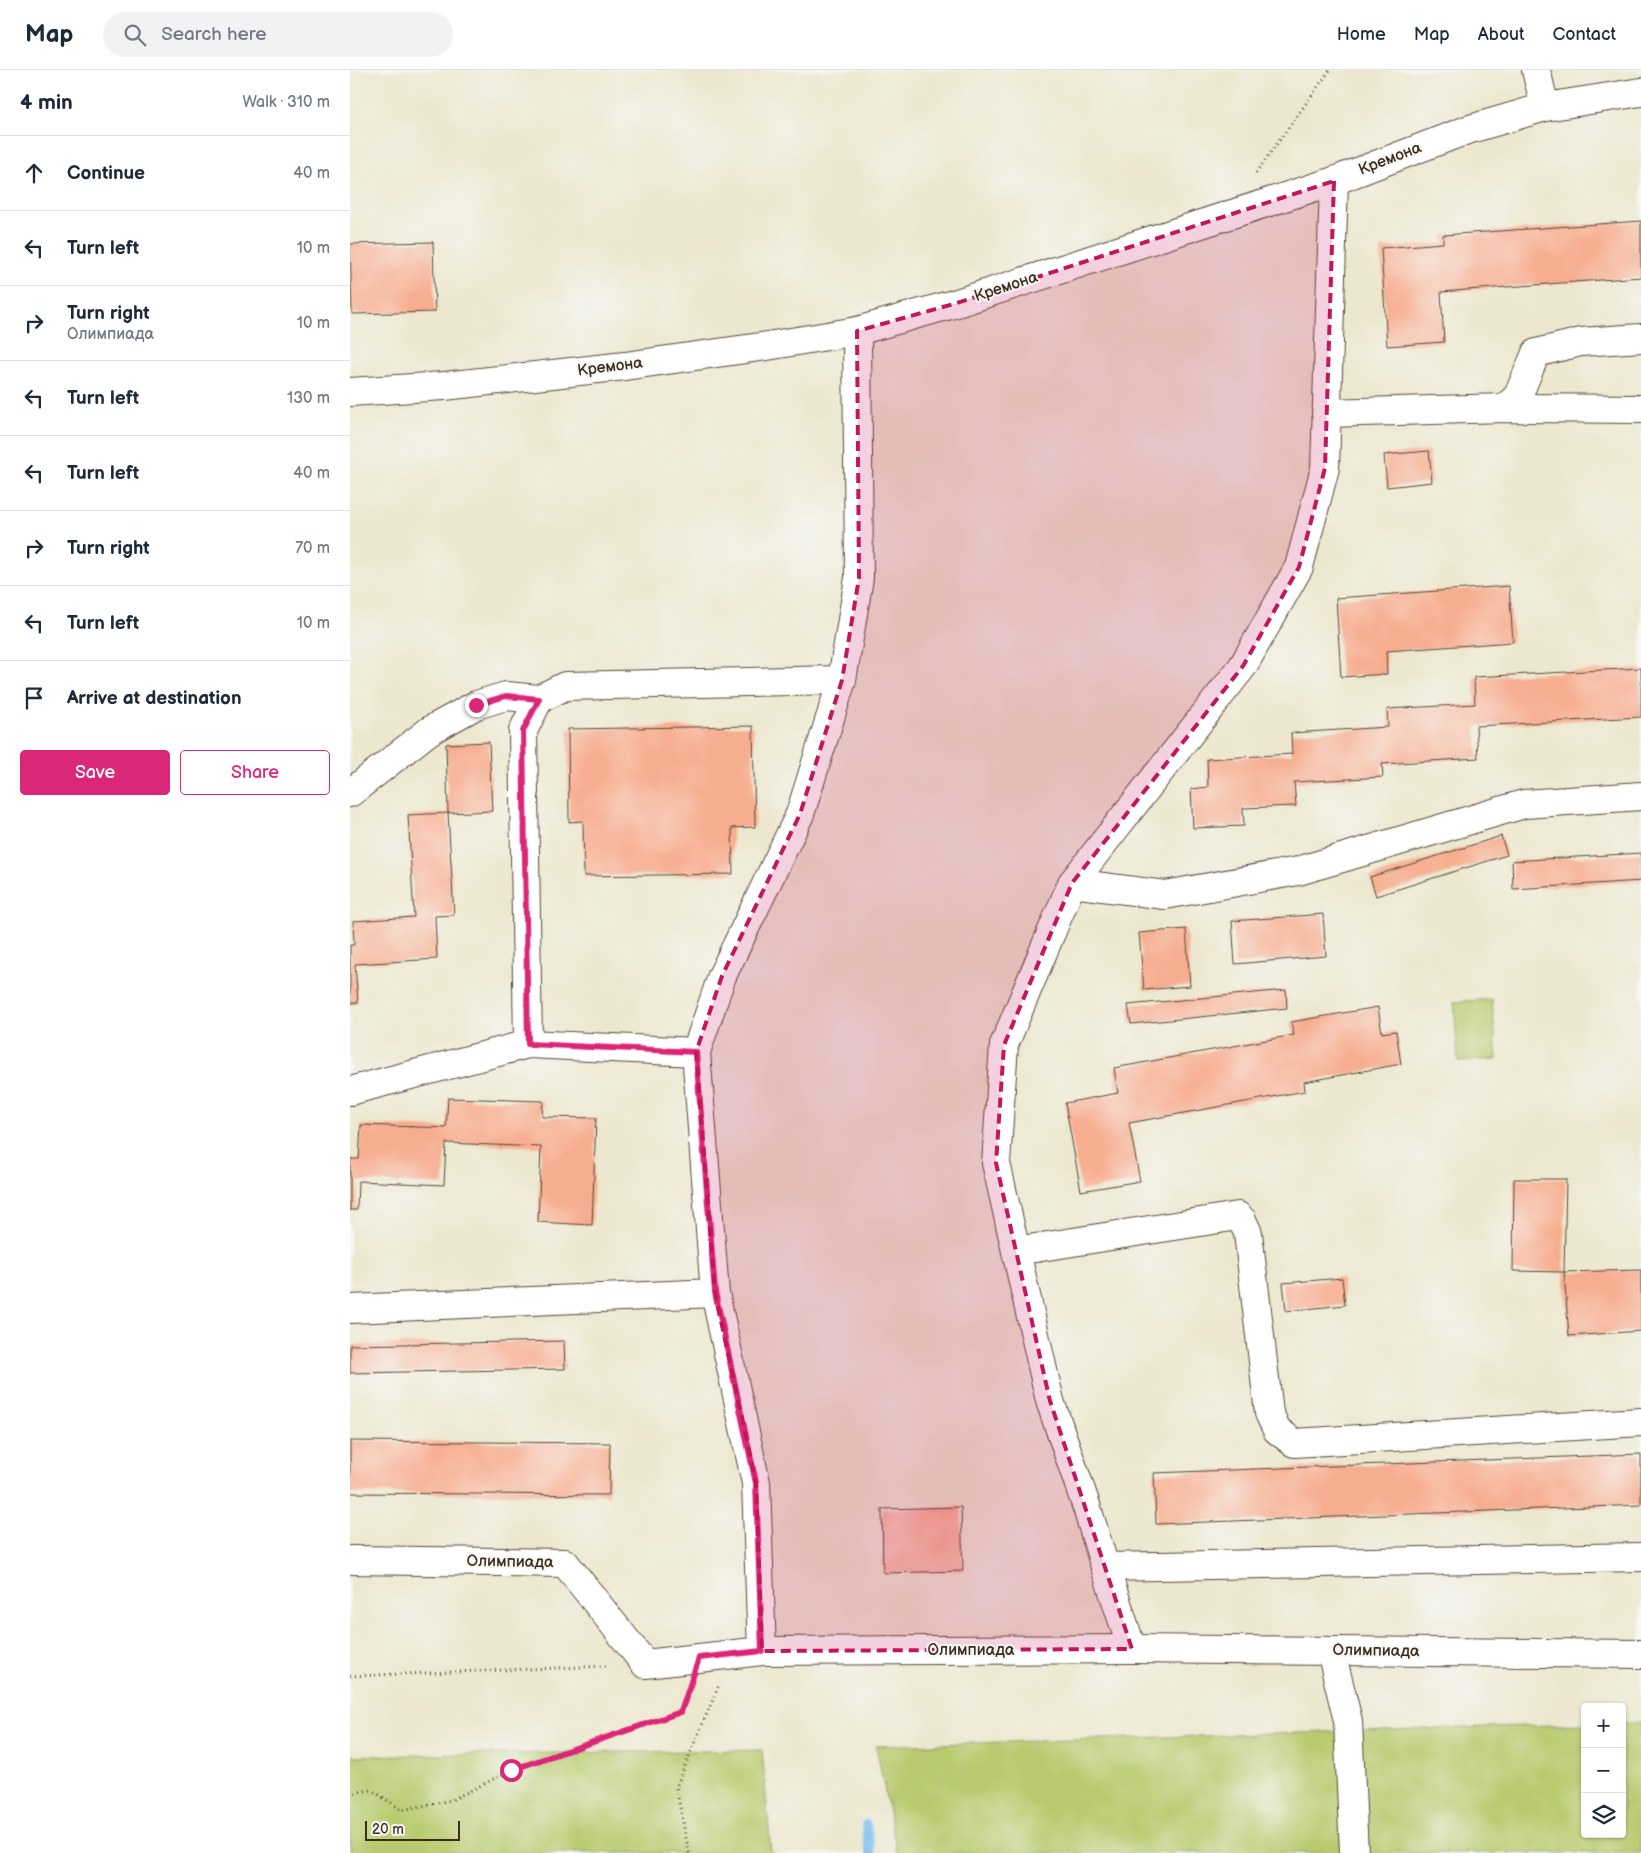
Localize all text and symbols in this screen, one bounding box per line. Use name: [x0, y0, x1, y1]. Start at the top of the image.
search box: [103, 12, 453, 57]
text: Map: [25, 20, 73, 49]
icon: search: [121, 21, 149, 49]
text: Search here: [161, 23, 267, 46]
text: Home: [1337, 24, 1386, 45]
text: Map: [1414, 24, 1450, 45]
text: About: [1478, 24, 1525, 45]
text: Contact: [1553, 24, 1616, 45]
text: 4 min: [20, 90, 73, 115]
text: Walk · 310 m: [242, 93, 330, 112]
street label: Кремона: [1356, 138, 1425, 180]
icon: ahead: [20, 159, 48, 187]
text: Continue: [67, 162, 145, 185]
text: 40 m: [293, 164, 330, 183]
icon: left: [20, 234, 48, 262]
text: Turn left: [67, 237, 139, 260]
text: 10 m: [297, 239, 330, 258]
street label: Кремона: [972, 268, 1041, 306]
text: Turn right: [67, 302, 150, 325]
icon: right: [20, 309, 48, 337]
text: 10 m: [297, 314, 330, 333]
text: Олимпиада: [67, 325, 154, 344]
street label: Кремона: [576, 354, 644, 380]
icon: left: [20, 384, 48, 412]
text: Turn left: [67, 387, 139, 410]
text: 130 m: [287, 389, 330, 408]
icon: left: [20, 459, 48, 487]
text: Turn left: [67, 462, 139, 485]
text: 40 m: [293, 464, 330, 483]
icon: right: [20, 534, 48, 562]
text: Turn right: [67, 537, 150, 560]
text: 70 m: [295, 539, 330, 558]
icon: left: [20, 609, 48, 637]
text: Turn left: [67, 612, 139, 635]
text: 10 m: [297, 614, 330, 633]
icon: arrive: [20, 684, 48, 712]
text: Arrive at destination: [67, 687, 242, 710]
route end: [465, 694, 488, 717]
button: Save: [20, 750, 170, 795]
button: Share: [180, 750, 330, 795]
street label: Олимпиада: [466, 1552, 554, 1572]
street label: Олимпиада: [928, 1641, 1015, 1660]
street label: Олимпиада: [1332, 1641, 1420, 1661]
map controls: [1581, 1703, 1626, 1838]
button: +: [1581, 1703, 1626, 1748]
button: −: [1581, 1748, 1626, 1793]
route start: [500, 1759, 523, 1782]
button: layers: [1581, 1793, 1626, 1838]
scale bar: [365, 1818, 460, 1841]
text: 20 m: [372, 1821, 404, 1838]

